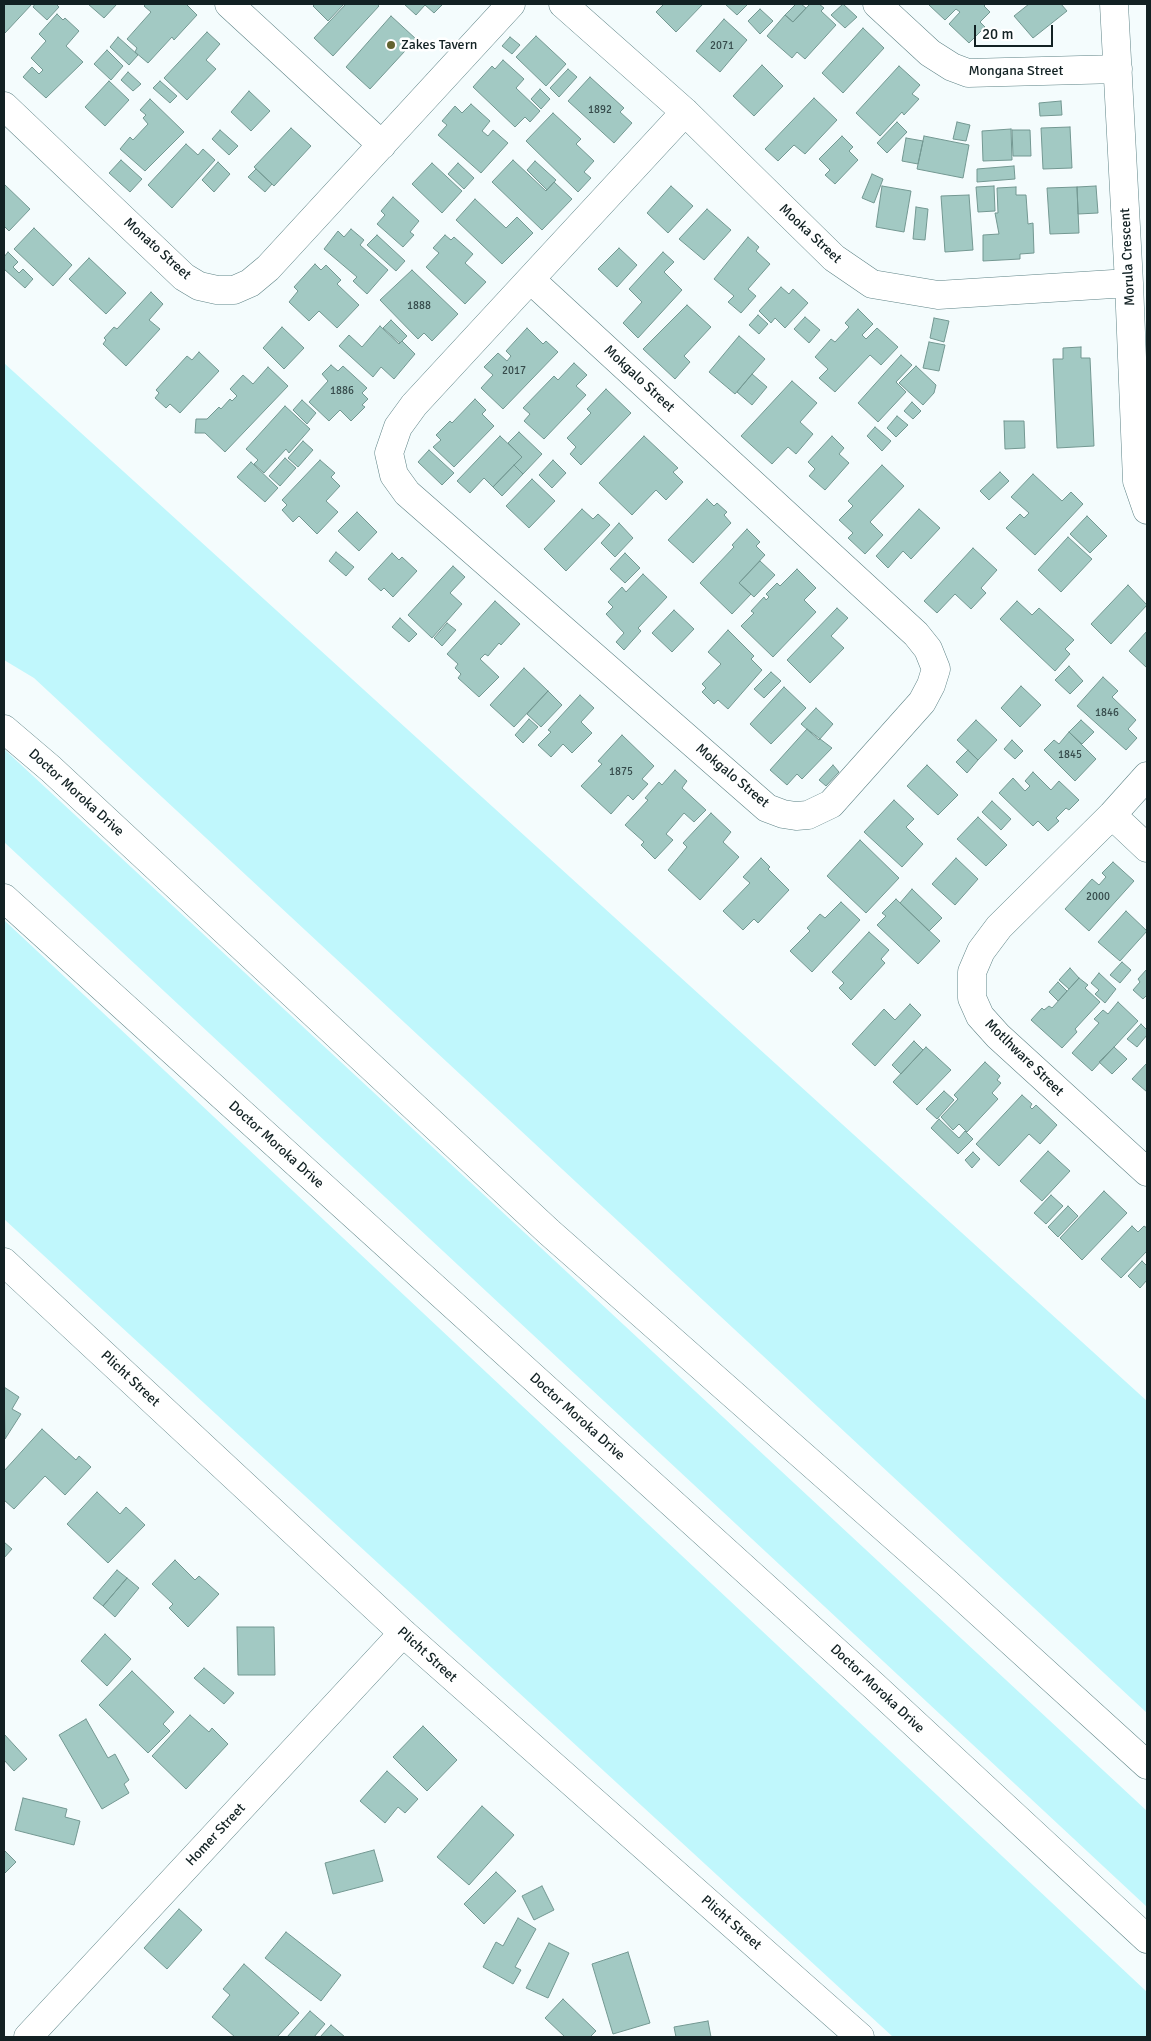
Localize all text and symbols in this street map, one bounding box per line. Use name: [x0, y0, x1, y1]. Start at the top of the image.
scale bar: [976, 15, 1055, 47]
text: 20 m: [982, 25, 1013, 43]
place label: Zakes Tavern: [401, 37, 477, 53]
marker: Zakes Tavern: [385, 39, 397, 51]
house number: 2071: [710, 39, 734, 53]
street label: Mongana Street: [968, 63, 1064, 79]
house number: 1892: [588, 103, 612, 117]
street label: Mooka Street: [775, 201, 845, 267]
street label: Morula Crescent: [1117, 207, 1139, 307]
street label: Monato Street: [120, 214, 194, 284]
house number: 1888: [407, 299, 431, 313]
street label: Mokgalo Street: [600, 342, 678, 416]
house number: 2017: [502, 364, 526, 378]
house number: 1886: [330, 384, 354, 398]
house number: 1846: [1095, 706, 1119, 720]
street label: Mokgalo Street: [692, 740, 772, 812]
street label: Doctor Moroka Drive: [25, 746, 127, 840]
house number: 1845: [1058, 748, 1082, 762]
house number: 1875: [609, 765, 633, 779]
house number: 2000: [1086, 890, 1110, 904]
street label: Motlhware Street: [981, 1016, 1067, 1100]
street label: Doctor Moroka Drive: [225, 1098, 327, 1192]
street label: Plicht Street: [97, 1347, 163, 1411]
street label: Doctor Moroka Drive: [526, 1370, 628, 1464]
street label: Plicht Street: [394, 1624, 460, 1686]
street label: Doctor Moroka Drive: [826, 1641, 928, 1737]
street label: Homer Street: [183, 1800, 249, 1870]
street label: Plicht Street: [697, 1892, 765, 1954]

